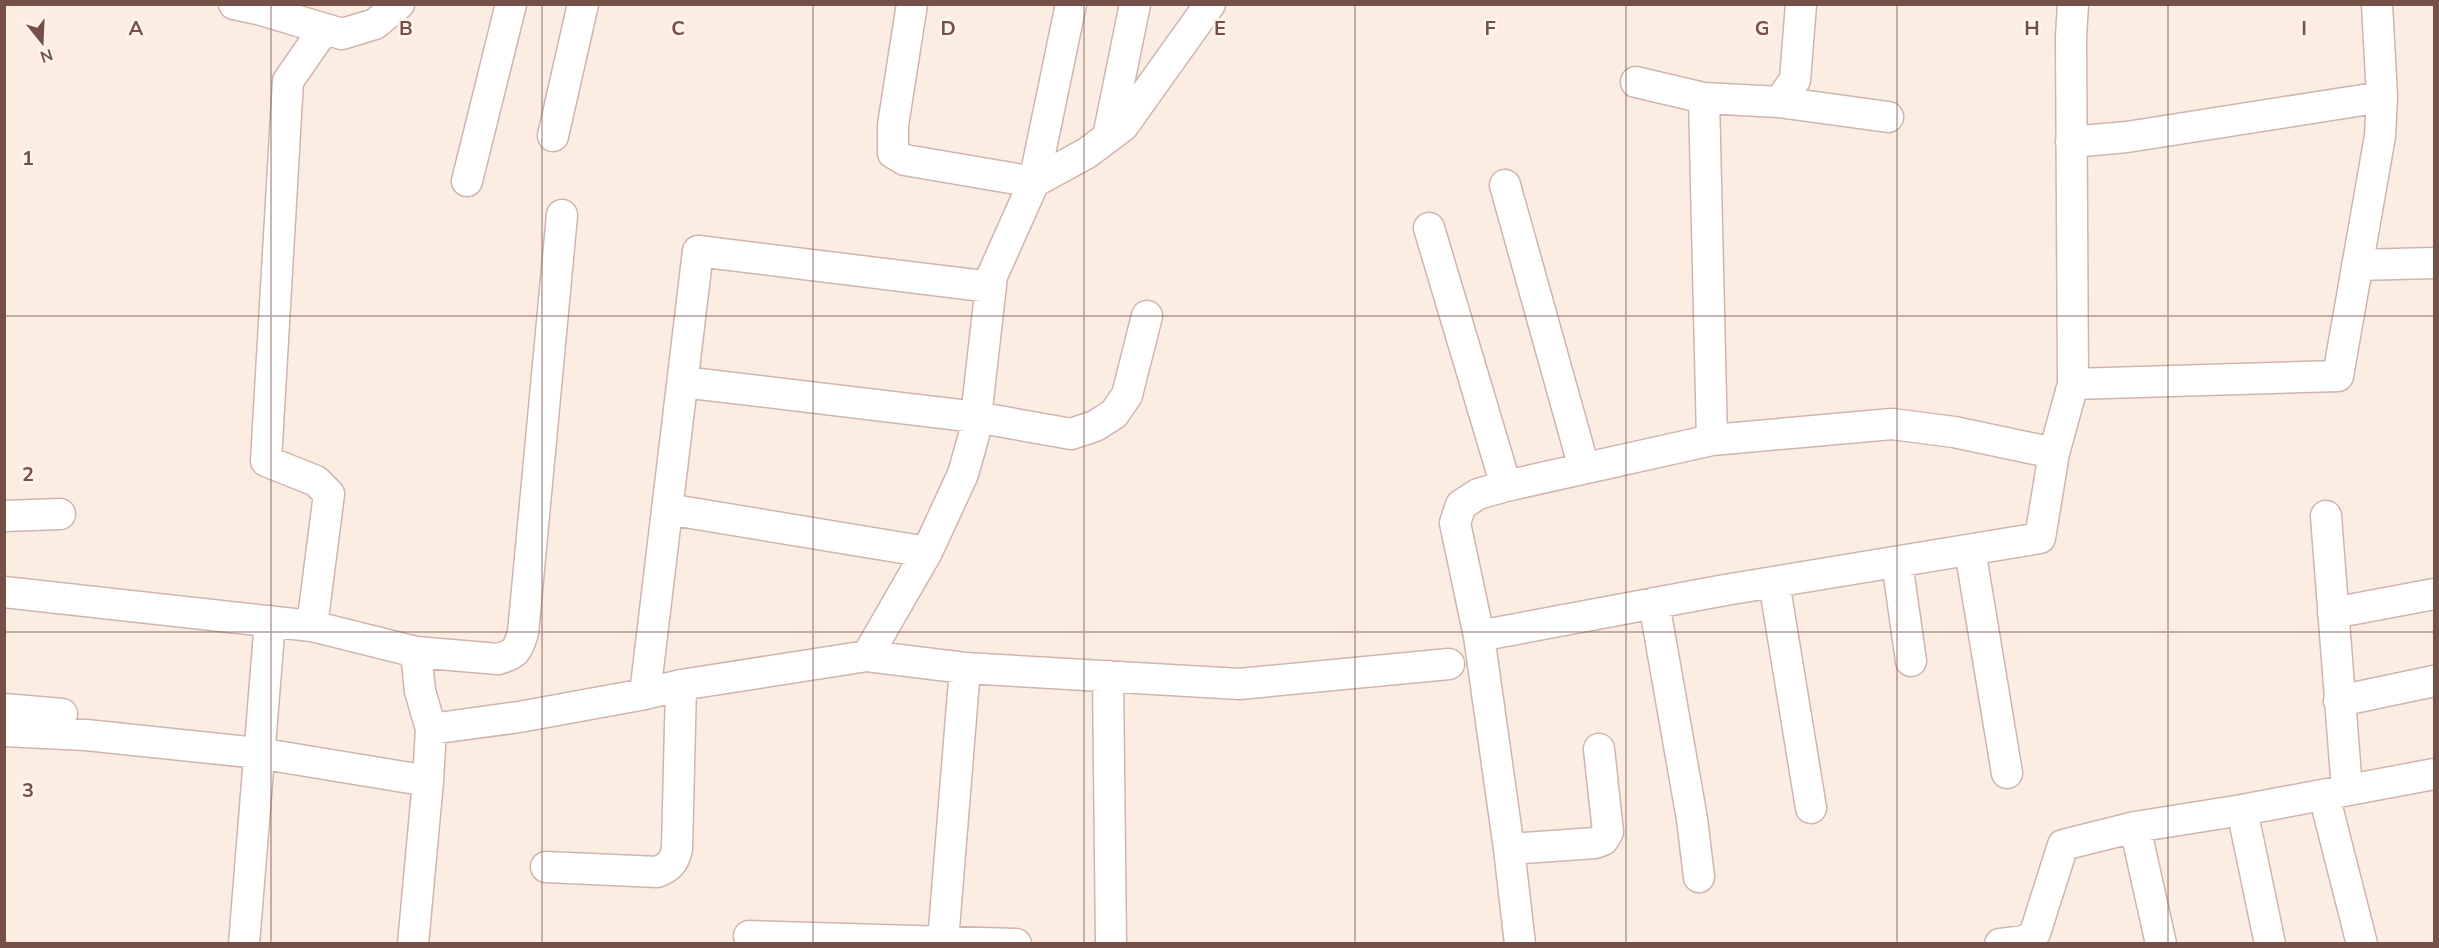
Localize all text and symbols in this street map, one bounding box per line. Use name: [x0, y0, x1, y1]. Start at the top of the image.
north arrow: [12, 12, 72, 72]
text: A: [129, 15, 144, 42]
text: B: [399, 15, 413, 42]
text: C: [671, 15, 685, 42]
text: D: [940, 15, 956, 42]
text: E: [1214, 15, 1226, 42]
text: F: [1484, 15, 1496, 42]
text: G: [1755, 15, 1769, 42]
text: H: [2024, 15, 2040, 42]
text: I: [2301, 15, 2307, 42]
text: N: [37, 43, 55, 68]
text: 1: [22, 145, 34, 172]
text: 2: [22, 461, 34, 488]
text: 3: [22, 777, 34, 804]

